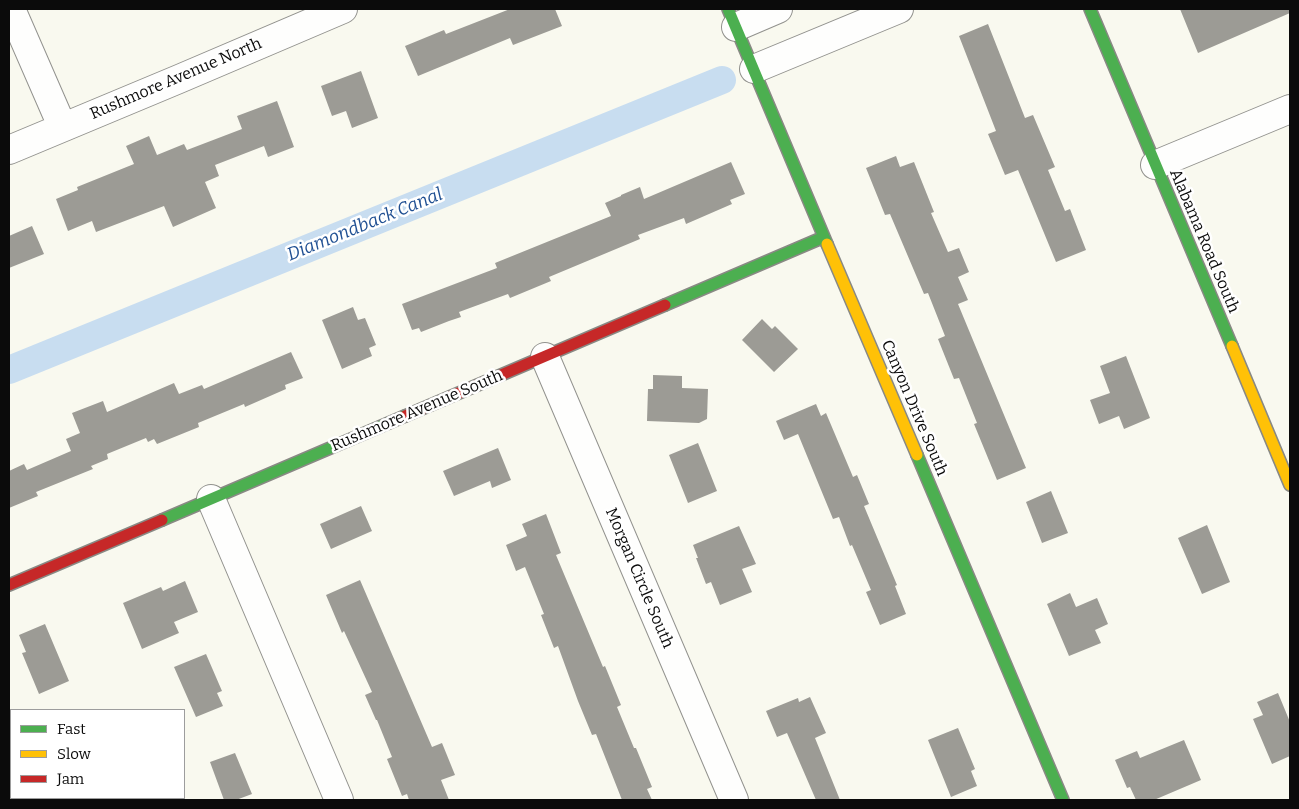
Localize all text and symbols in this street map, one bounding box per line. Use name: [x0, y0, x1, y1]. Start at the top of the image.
street label: Rushmore Avenue North: [87, 34, 265, 124]
street label: Alabama Road South: [1165, 166, 1243, 316]
water label: Diamondback Canal: [284, 184, 446, 266]
street label: Canyon Drive South: [877, 337, 951, 479]
street label: Rushmore Avenue South: [328, 366, 506, 456]
street label: Morgan Circle South: [601, 505, 677, 651]
legend: [10, 709, 185, 799]
text: Fast: [57, 720, 86, 738]
text: Slow: [57, 745, 91, 763]
text: Jam: [57, 770, 84, 788]

